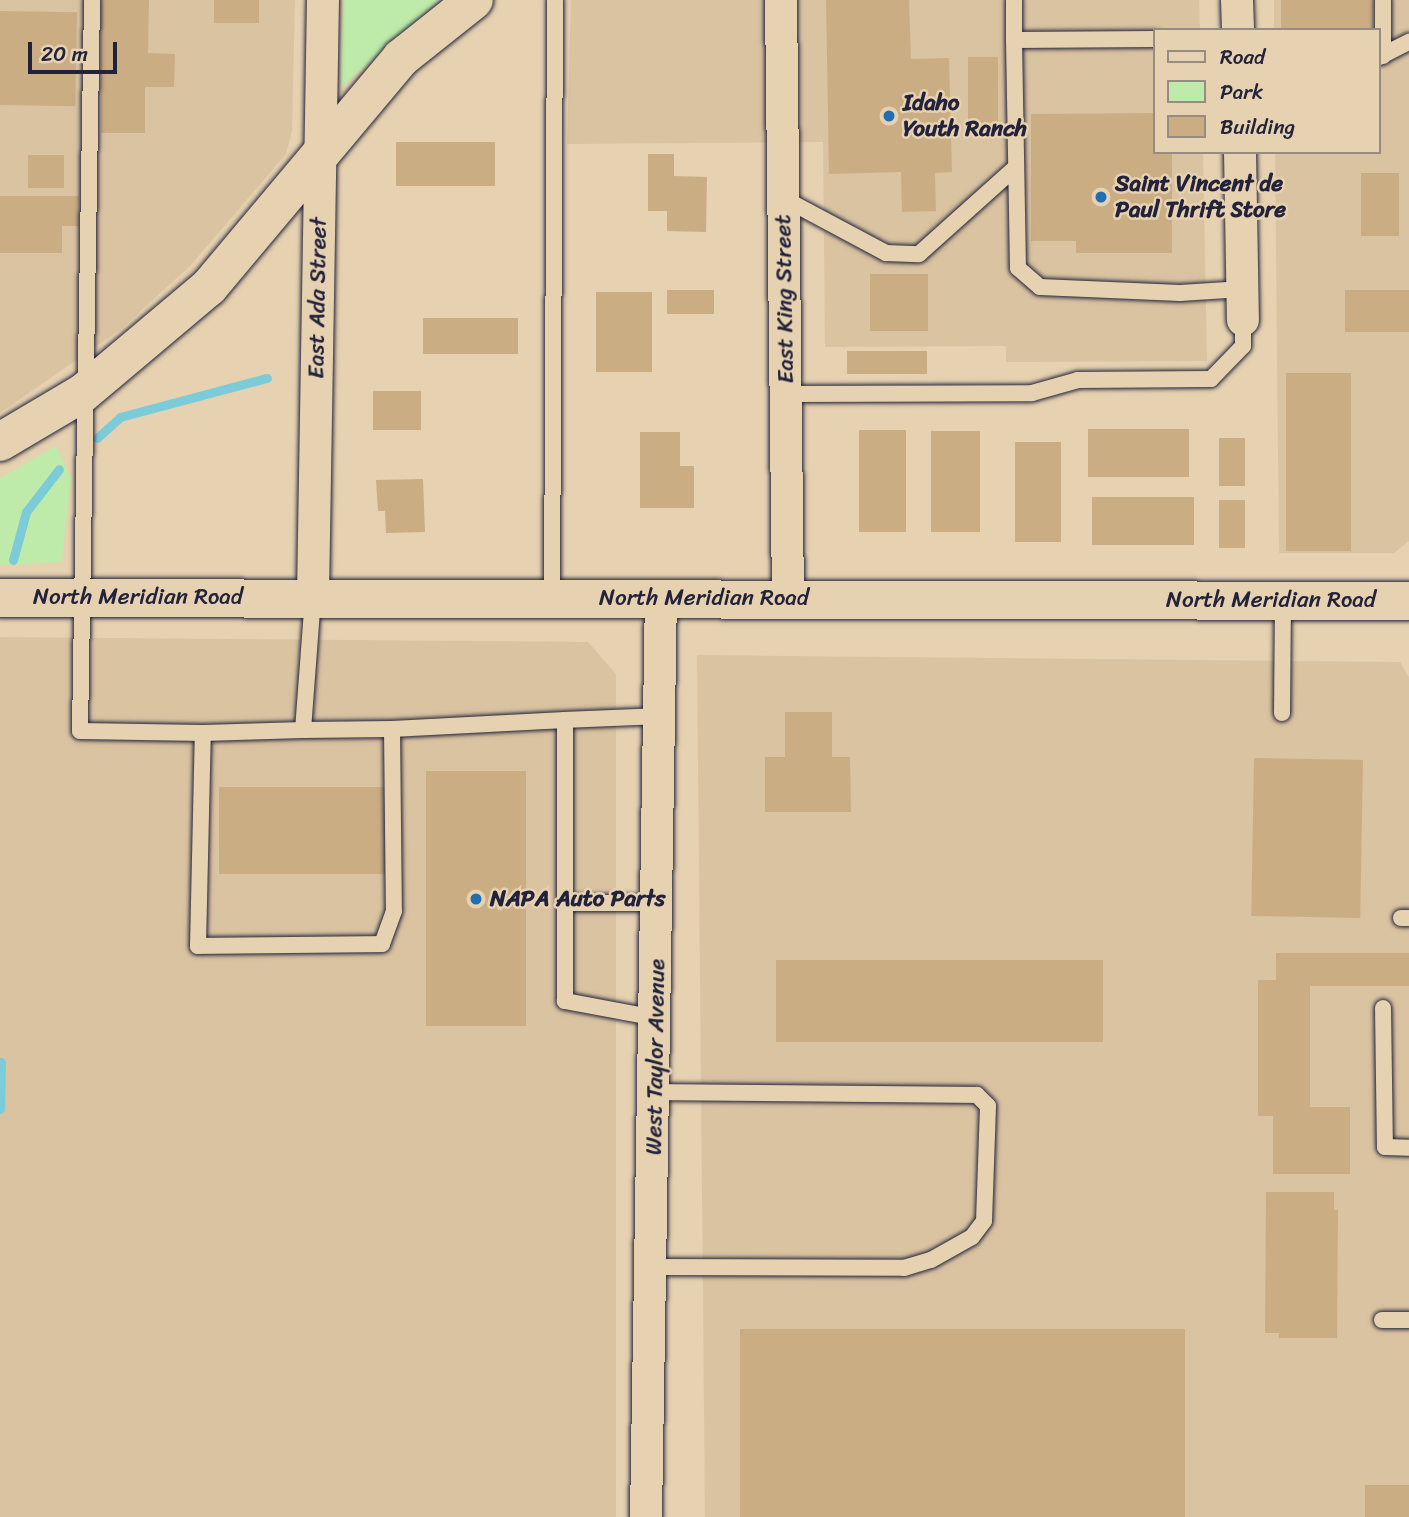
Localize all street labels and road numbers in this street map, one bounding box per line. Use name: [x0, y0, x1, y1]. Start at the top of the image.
street label: East King Street: [770, 215, 800, 383]
street label: East Ada Street: [303, 217, 333, 379]
street label: North Meridian Road: [33, 583, 243, 611]
street label: North Meridian Road: [599, 584, 809, 612]
street label: North Meridian Road: [1166, 586, 1376, 614]
street label: West Taylor Avenue: [640, 958, 672, 1156]

